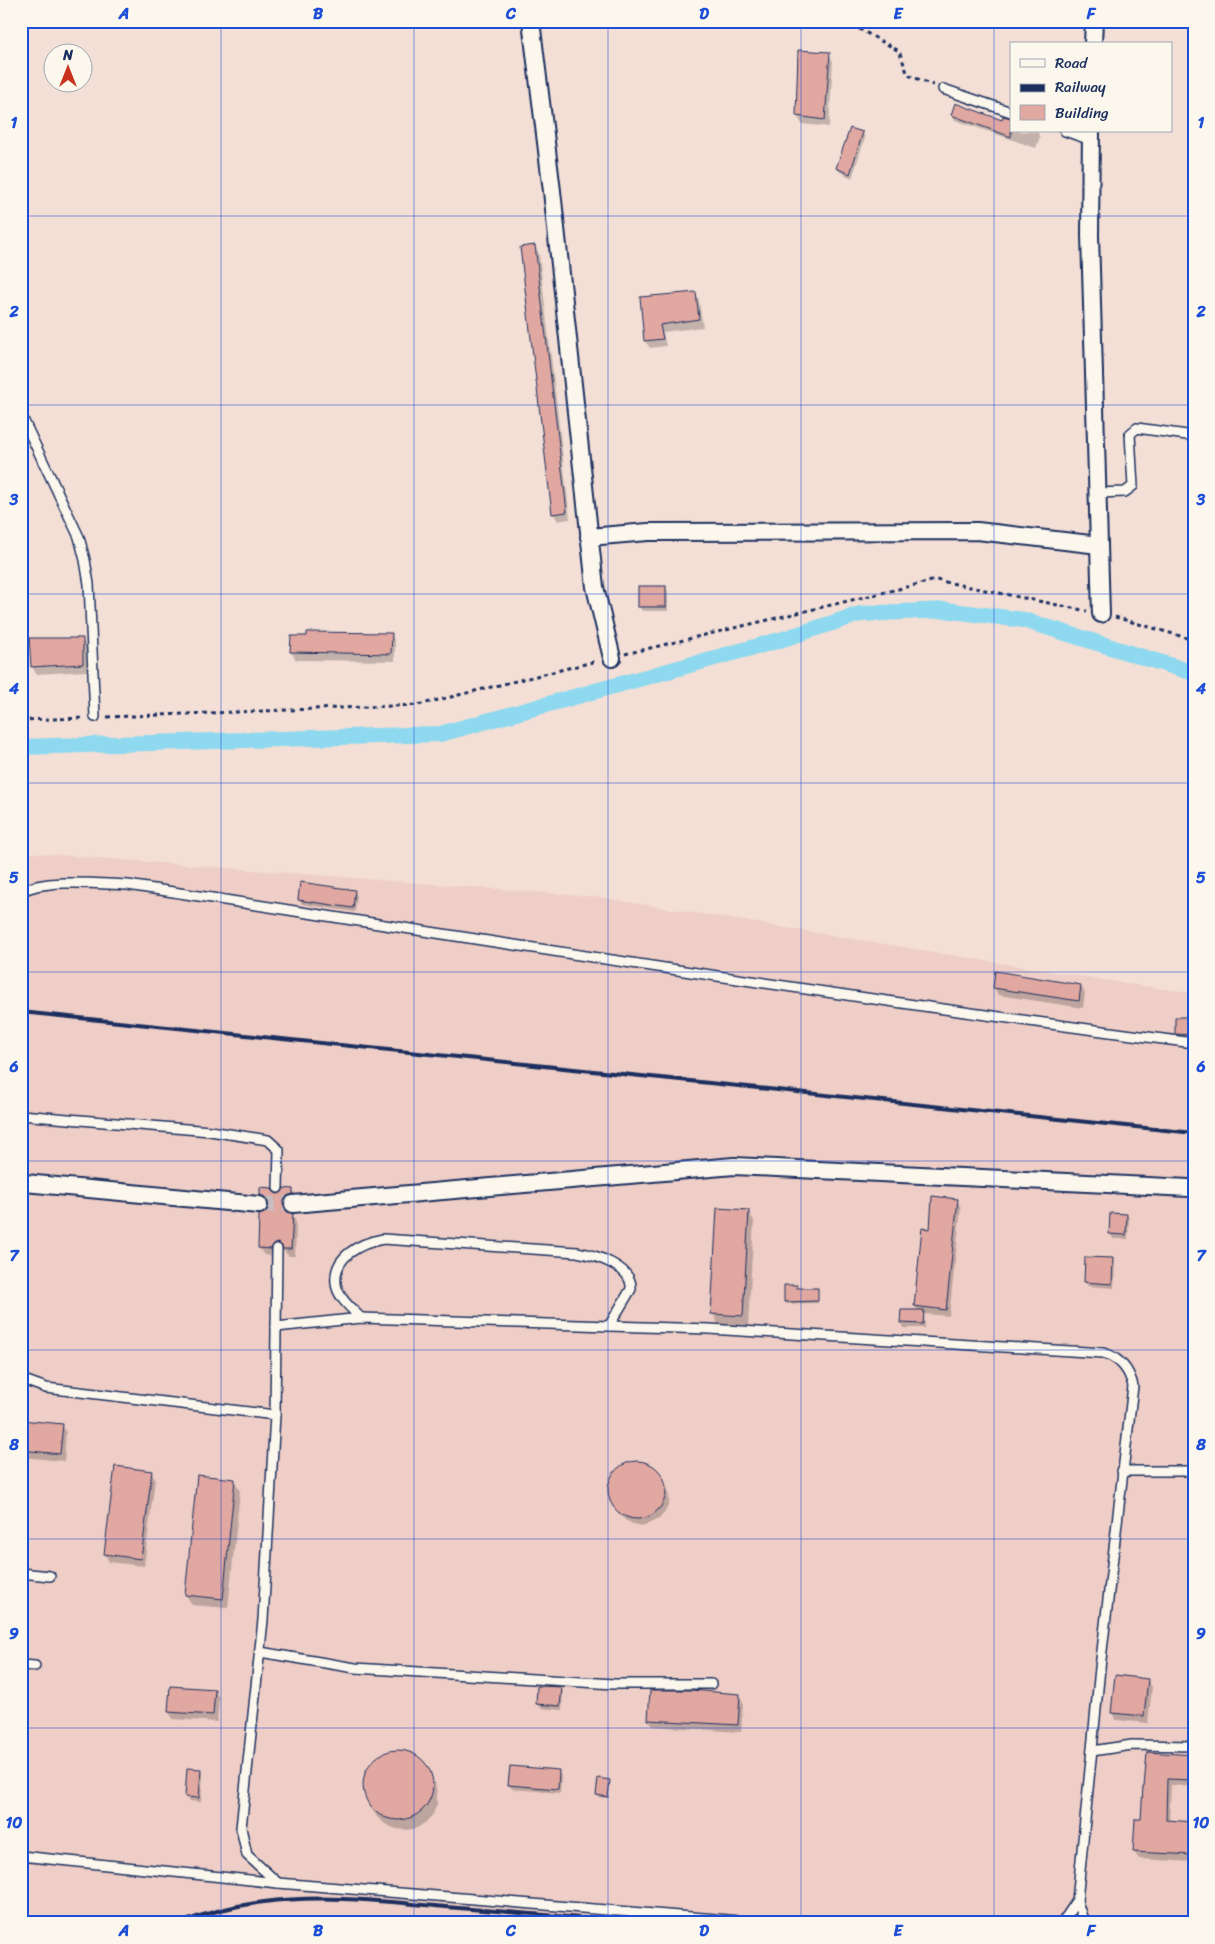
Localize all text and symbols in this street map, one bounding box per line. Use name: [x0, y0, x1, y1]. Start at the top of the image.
text: A: [118, 0, 129, 28]
text: B: [313, 0, 324, 28]
text: C: [505, 0, 517, 28]
text: D: [699, 0, 709, 28]
text: E: [894, 0, 904, 28]
text: F: [1086, 0, 1097, 28]
north arrow: [42, 42, 92, 92]
legend: [1010, 42, 1172, 132]
text: N: [62, 43, 73, 68]
text: Road: [1055, 50, 1088, 76]
text: Railway: [1055, 74, 1106, 100]
text: Building: [1055, 100, 1109, 126]
text: 1: [11, 108, 18, 137]
text: 1: [1198, 108, 1205, 137]
text: 2: [8, 297, 19, 326]
text: 2: [1195, 297, 1206, 326]
text: 3: [9, 485, 19, 514]
text: 3: [1196, 485, 1206, 514]
text: 4: [8, 674, 19, 703]
text: 4: [1195, 674, 1206, 703]
text: 5: [9, 863, 19, 892]
text: 5: [1196, 863, 1206, 892]
text: 6: [8, 1052, 19, 1081]
text: 6: [1195, 1052, 1206, 1081]
text: 7: [9, 1241, 20, 1270]
text: 7: [1196, 1241, 1207, 1270]
text: 8: [8, 1430, 19, 1459]
text: 8: [1195, 1430, 1206, 1459]
text: 9: [9, 1619, 19, 1648]
text: 9: [1196, 1619, 1206, 1648]
text: 10: [6, 1808, 22, 1837]
text: 10: [1193, 1808, 1209, 1837]
text: A: [118, 1916, 129, 1944]
text: B: [313, 1916, 324, 1944]
text: C: [505, 1916, 517, 1944]
text: D: [699, 1916, 709, 1944]
text: E: [894, 1916, 904, 1944]
text: F: [1086, 1916, 1097, 1944]

